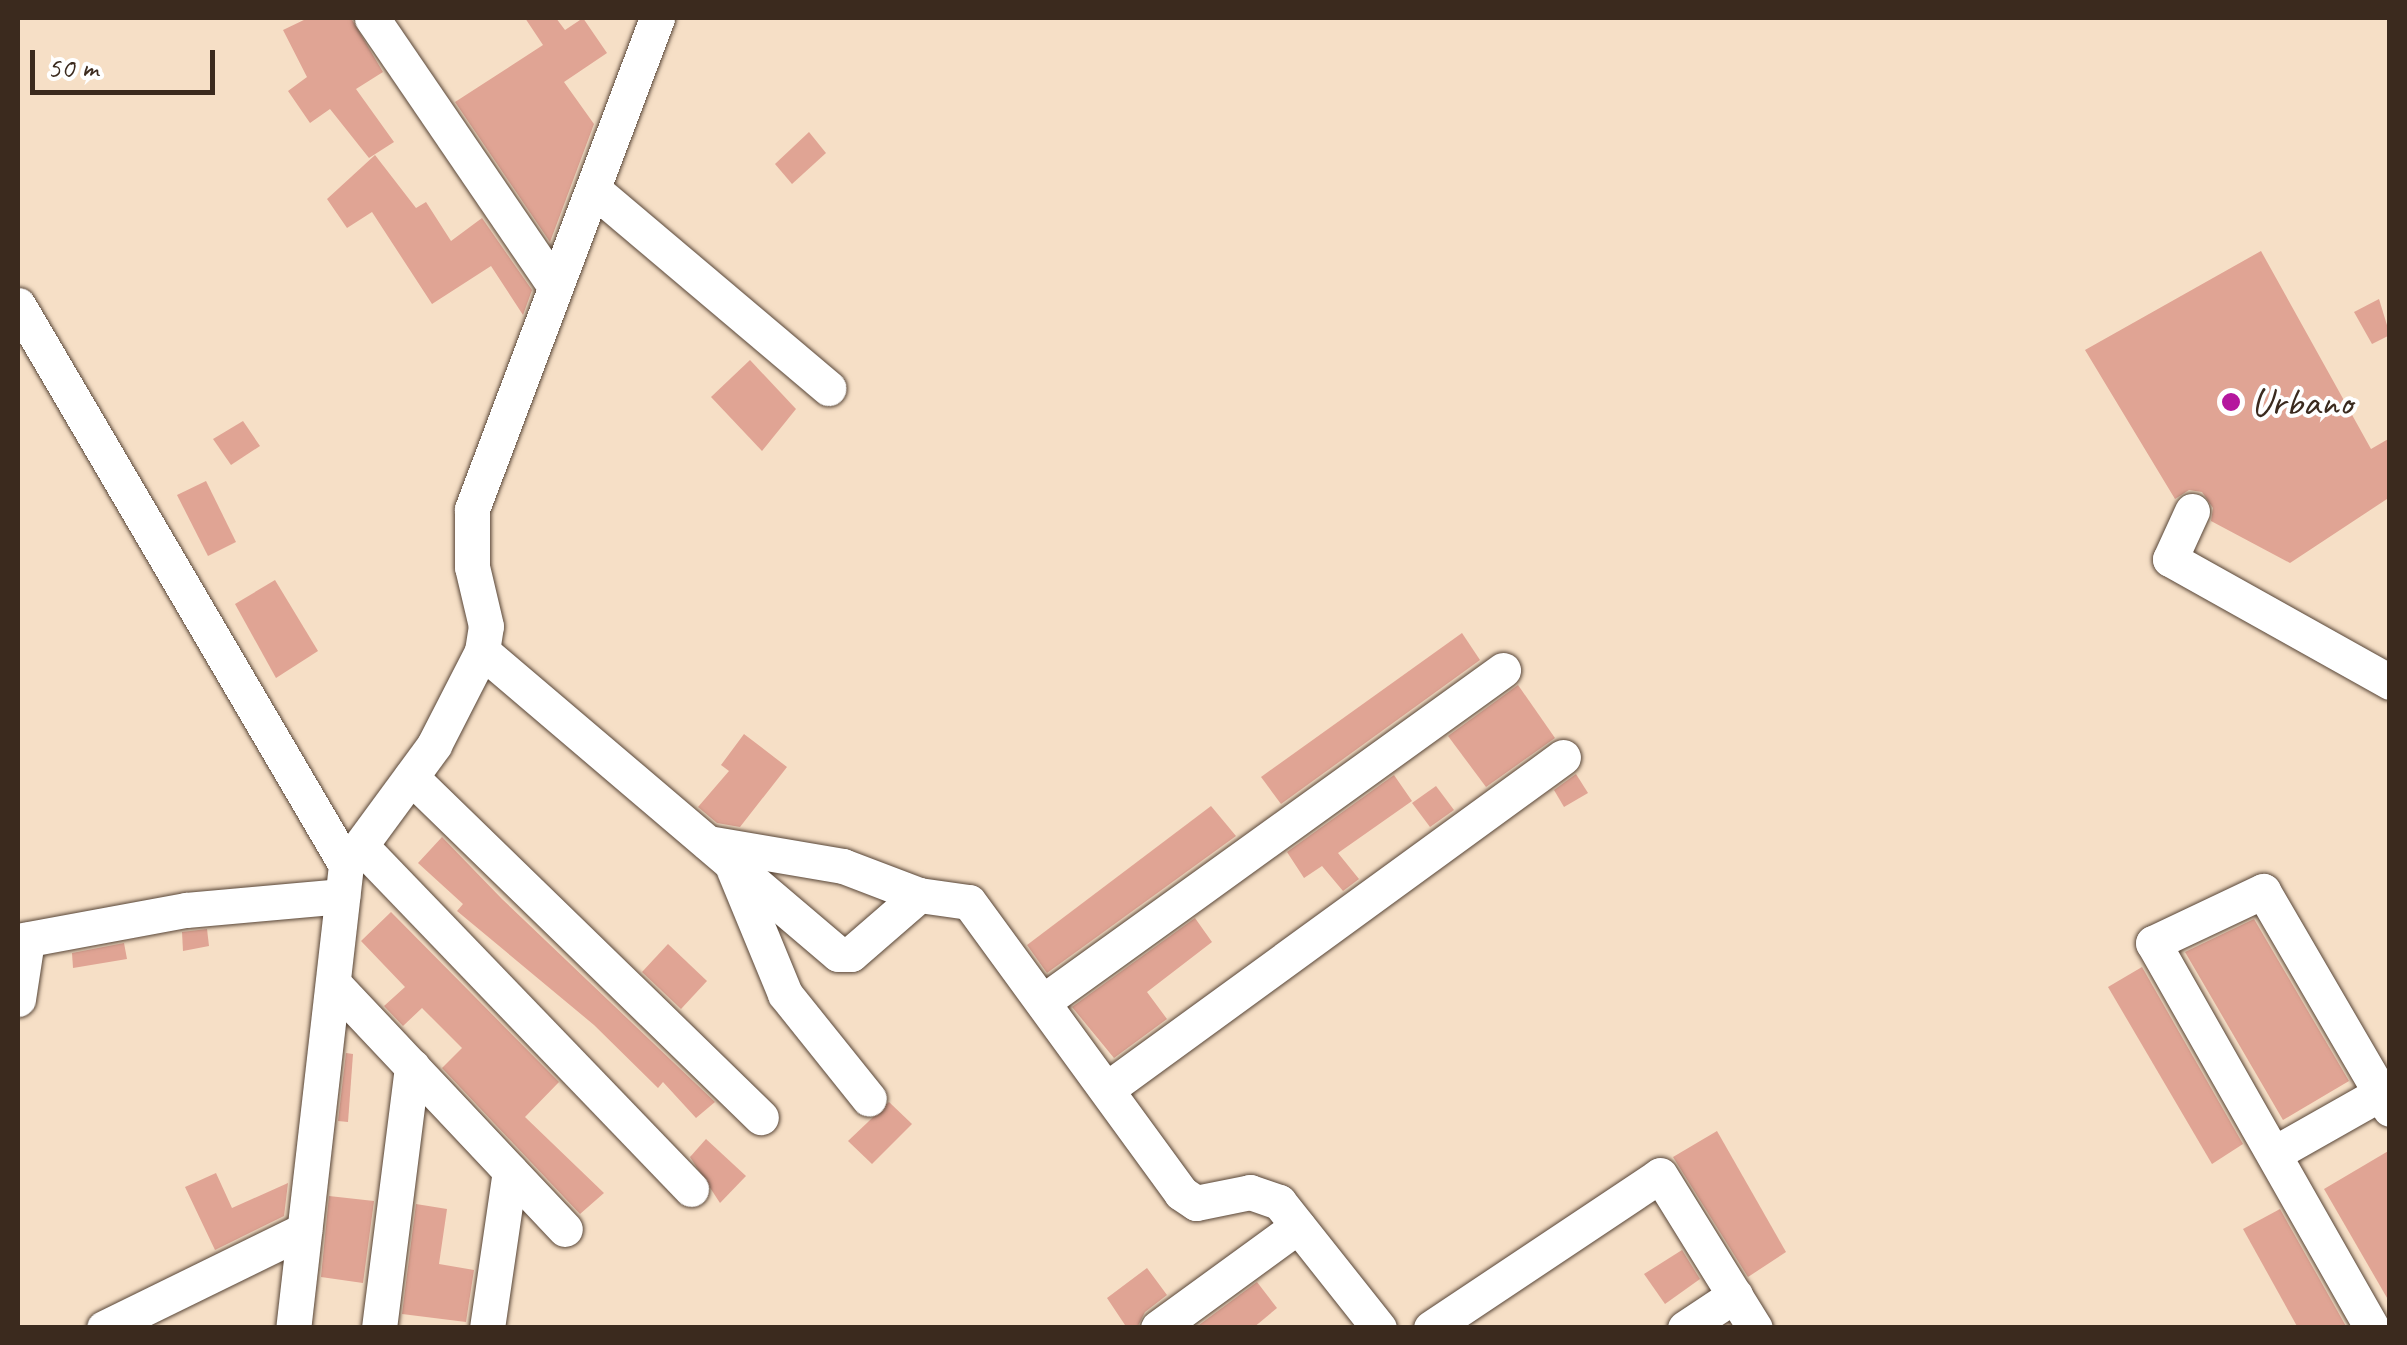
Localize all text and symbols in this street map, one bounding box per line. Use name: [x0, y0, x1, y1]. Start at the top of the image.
scale bar: [35, 30, 220, 92]
text: 50 m: [47, 48, 98, 86]
place label: Urbano: [2251, 378, 2352, 426]
marker: Urbano: [2220, 391, 2242, 413]

